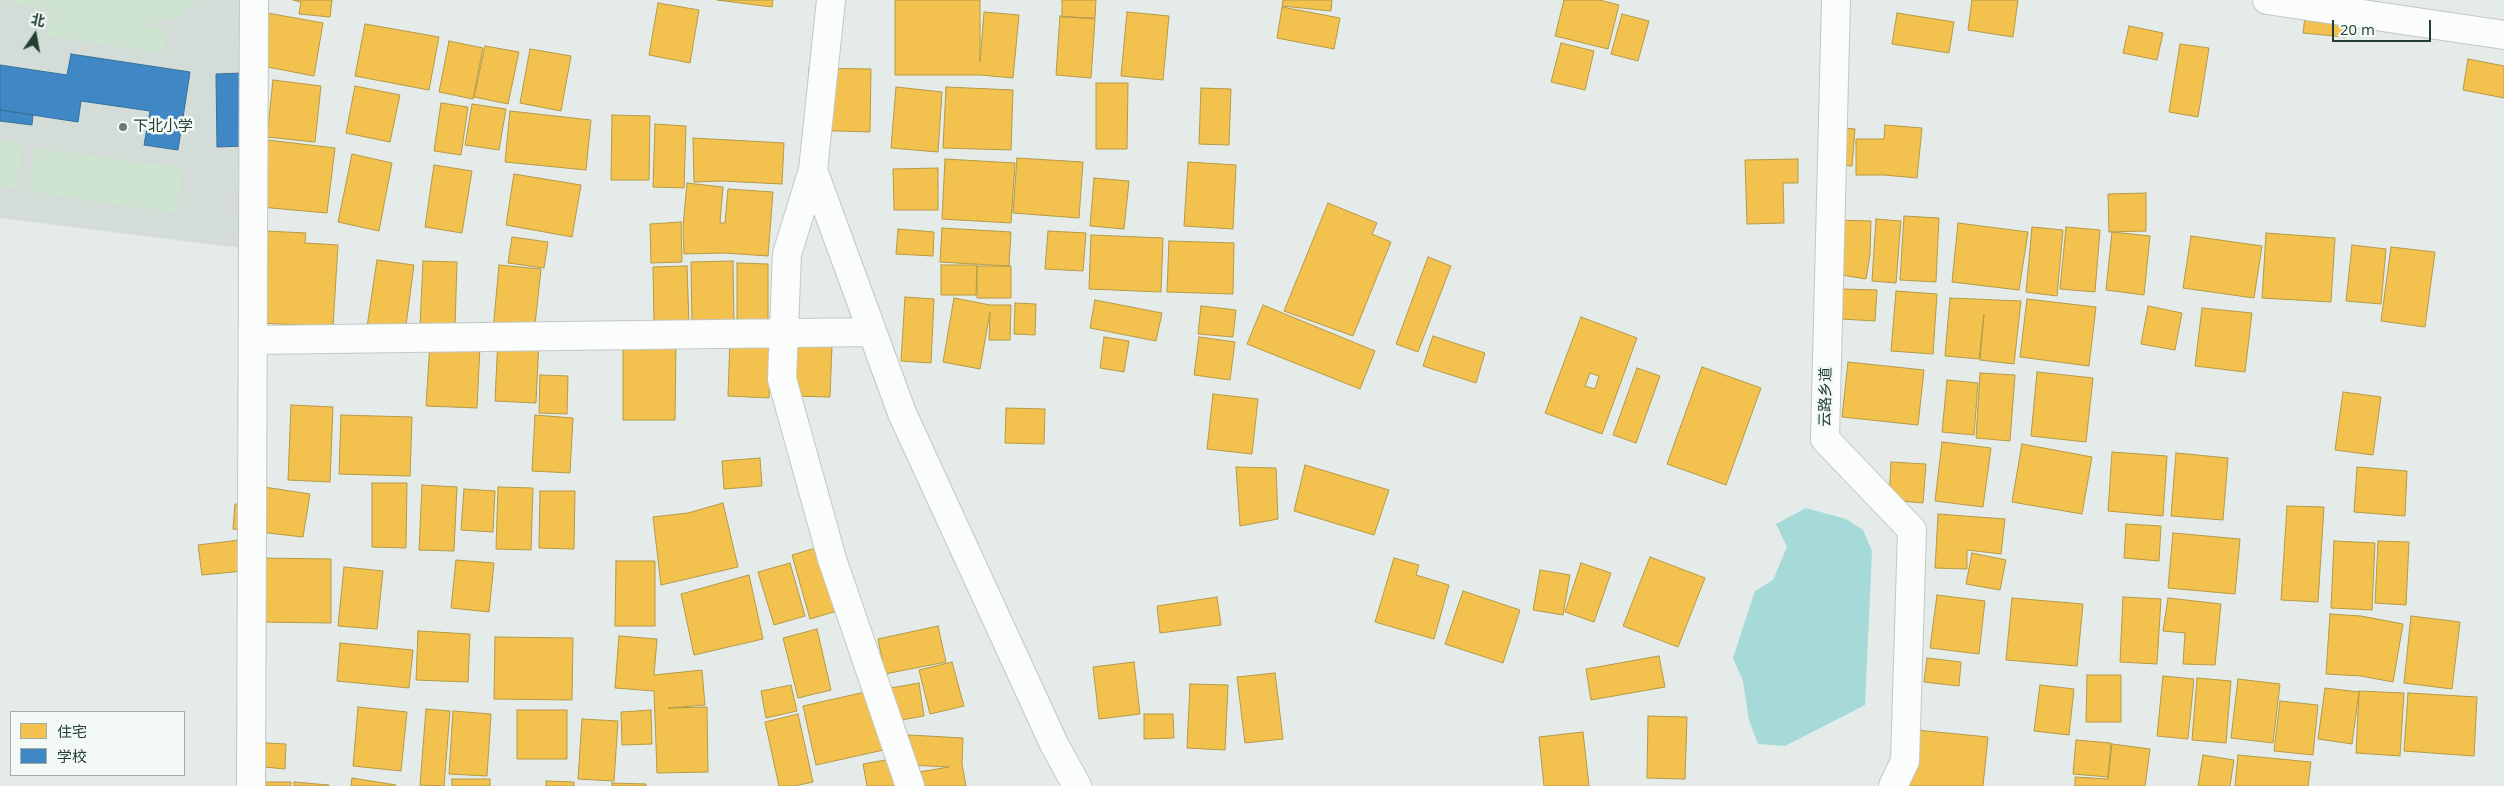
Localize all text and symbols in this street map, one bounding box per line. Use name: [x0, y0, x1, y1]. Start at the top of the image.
text: 北: [29, 9, 47, 31]
north arrow: [10, 10, 60, 60]
scale bar: [2334, 10, 2433, 42]
text: 20 m: [2340, 19, 2375, 39]
place label: 下北小学: [133, 118, 193, 136]
marker: 下北小学: [117, 121, 129, 133]
street label: 云路乡道: [1816, 367, 1836, 427]
legend: [10, 711, 185, 776]
text: 住宅: [57, 721, 87, 741]
text: 学校: [57, 746, 87, 766]

